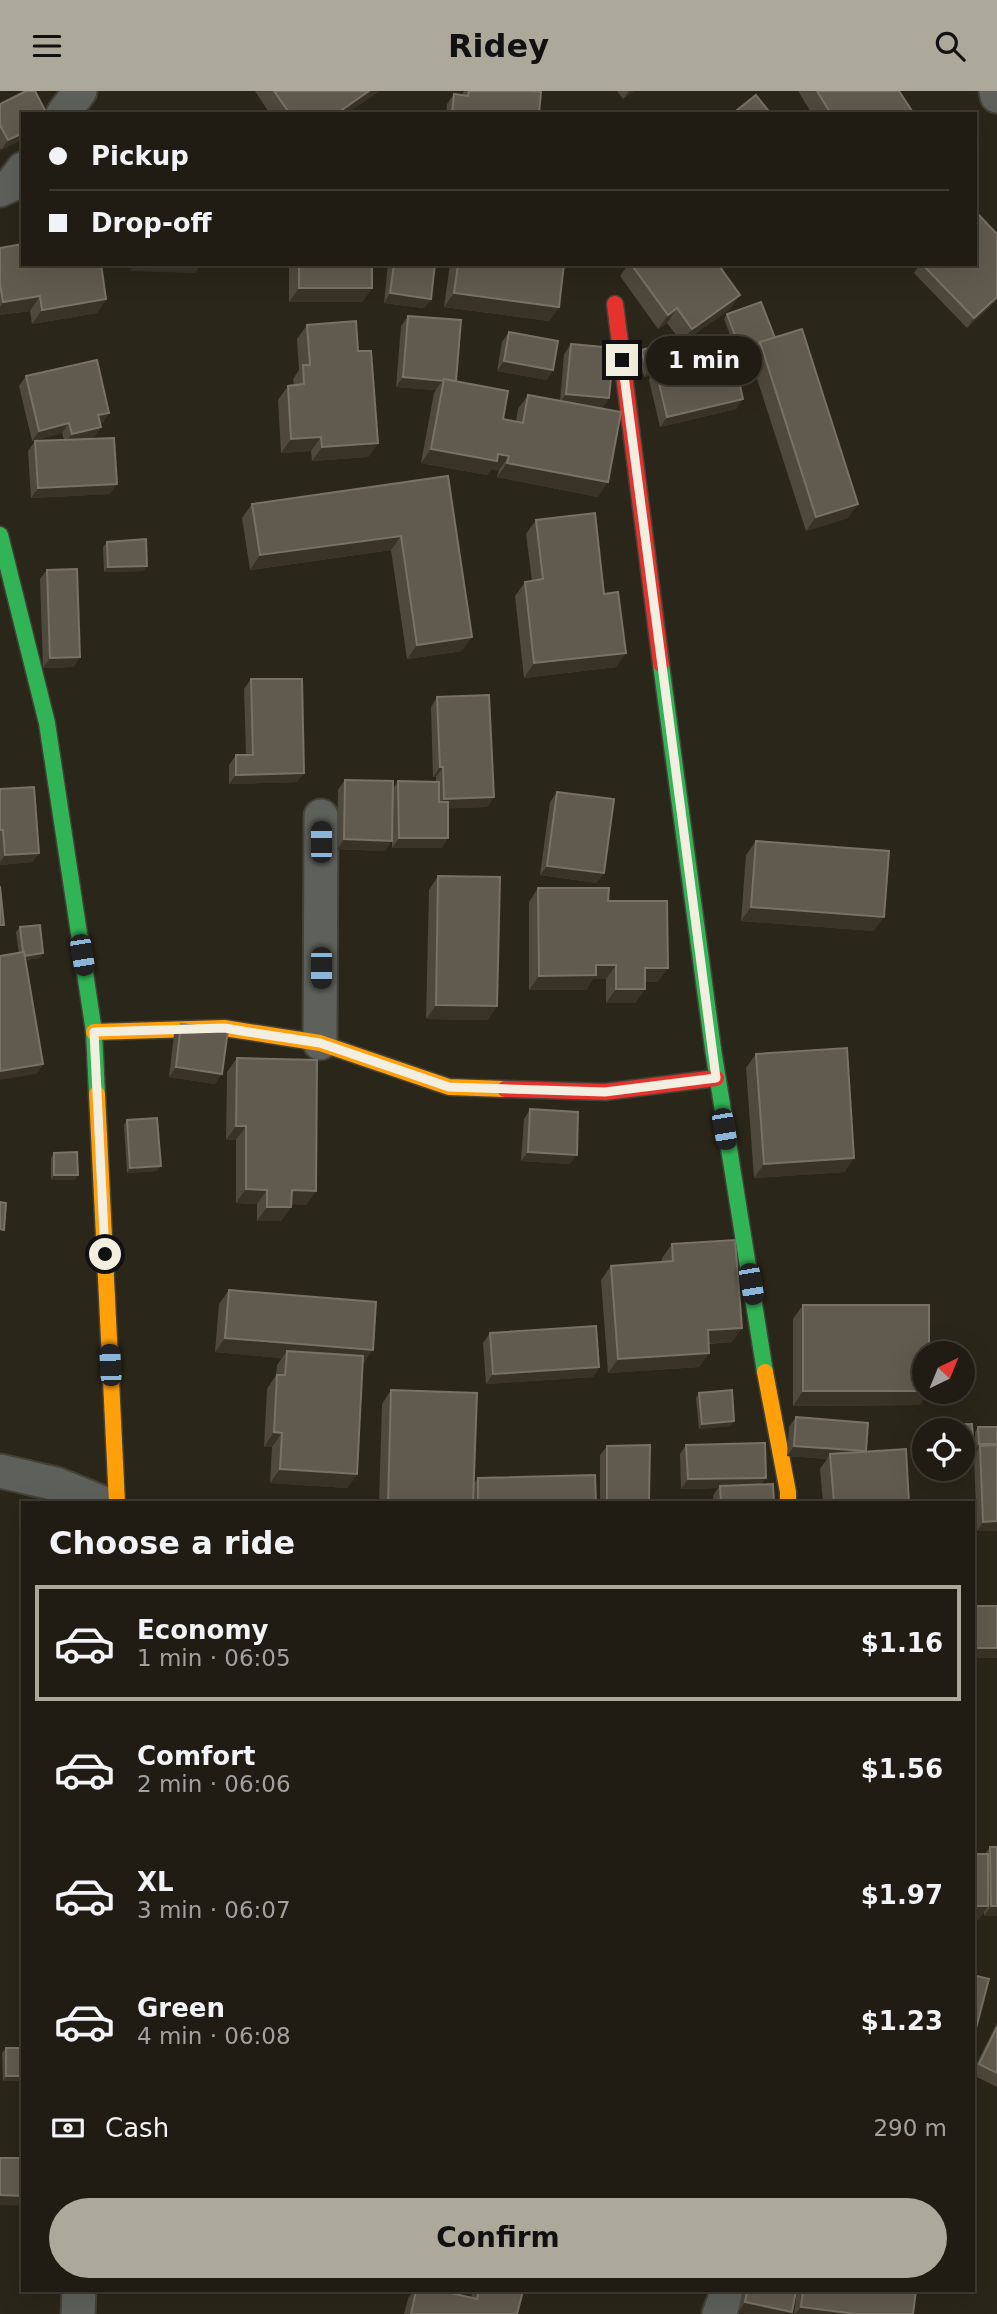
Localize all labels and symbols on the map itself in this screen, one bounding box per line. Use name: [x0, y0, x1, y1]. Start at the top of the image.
callout: 1 min: [646, 335, 762, 385]
route end: [606, 344, 638, 376]
car: [311, 821, 332, 863]
car: [69, 933, 96, 977]
car: [311, 947, 332, 989]
car: [711, 1106, 738, 1152]
route start: [89, 1238, 121, 1270]
car: [738, 1261, 765, 1307]
north arrow: [912, 1341, 975, 1403]
car: [99, 1343, 122, 1387]

